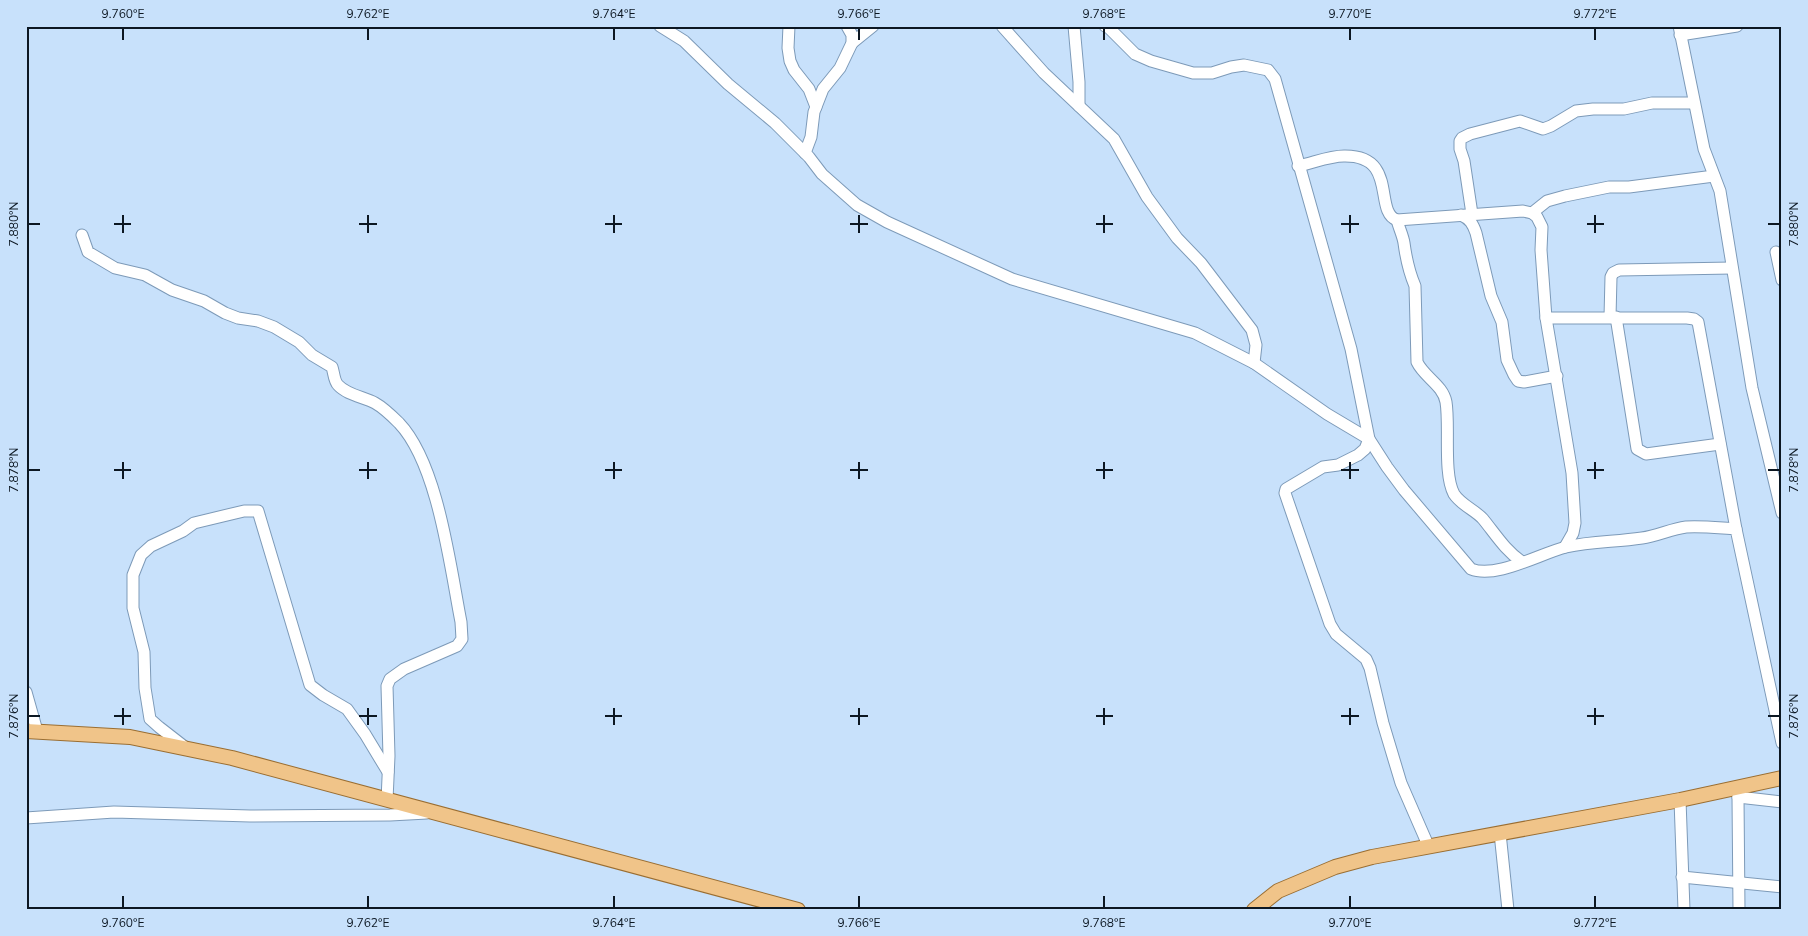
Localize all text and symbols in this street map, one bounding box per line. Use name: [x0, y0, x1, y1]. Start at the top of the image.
text: 9.760°E: [102, 6, 144, 22]
text: 9.762°E: [347, 6, 389, 22]
text: 9.764°E: [593, 6, 635, 22]
text: 9.766°E: [838, 6, 880, 22]
text: 9.768°E: [1083, 6, 1125, 22]
text: 9.770°E: [1329, 6, 1371, 22]
text: 9.772°E: [1574, 6, 1616, 22]
text: 7.880°N: [6, 202, 22, 246]
text: 7.880°N: [1786, 202, 1802, 246]
text: 7.878°N: [6, 448, 22, 492]
text: 7.878°N: [1786, 448, 1802, 492]
text: 7.876°N: [6, 694, 22, 738]
text: 7.876°N: [1786, 694, 1802, 738]
text: 9.760°E: [102, 915, 144, 931]
text: 9.762°E: [347, 915, 389, 931]
text: 9.764°E: [593, 915, 635, 931]
text: 9.766°E: [838, 915, 880, 931]
text: 9.768°E: [1083, 915, 1125, 931]
text: 9.770°E: [1329, 915, 1371, 931]
text: 9.772°E: [1574, 915, 1616, 931]

